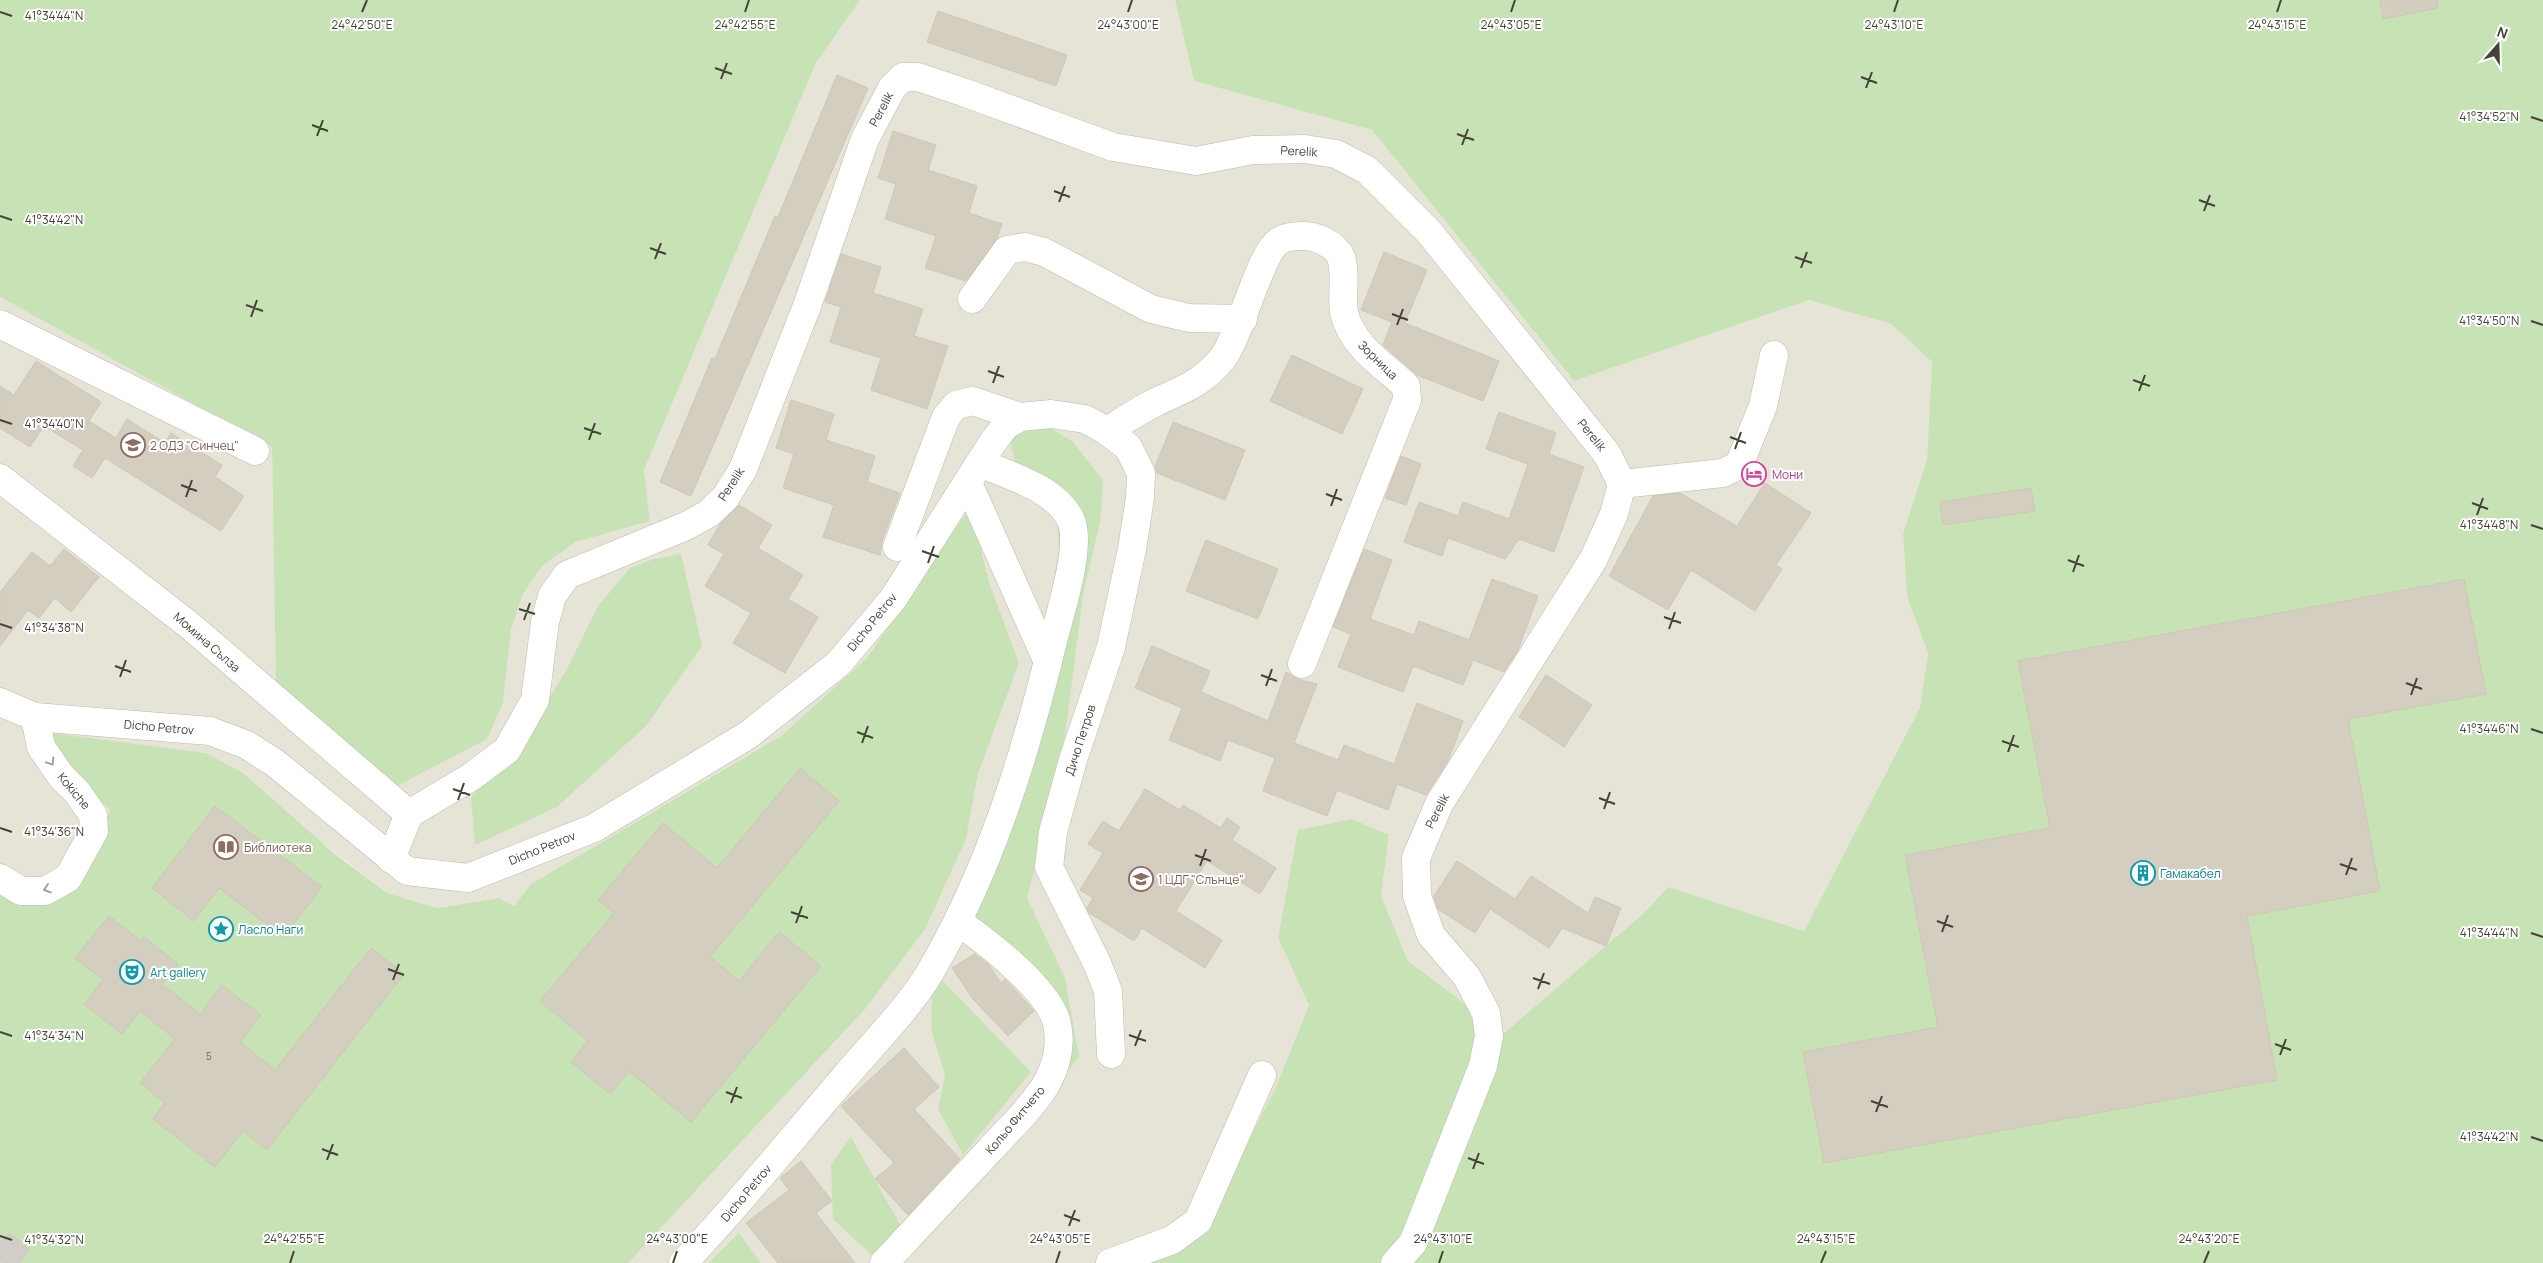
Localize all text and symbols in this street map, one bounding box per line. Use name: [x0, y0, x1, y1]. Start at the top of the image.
text: 41°34'44"N: [25, 7, 83, 24]
text: 24°42'50"E: [331, 16, 393, 33]
text: 24°42'55"E: [715, 16, 776, 33]
text: 24°43'00"E: [1097, 16, 1159, 33]
text: 24°43'05"E: [1480, 16, 1542, 33]
text: 24°43'10"E: [1865, 16, 1924, 33]
text: 24°43'15"E: [2248, 16, 2306, 33]
north arrow: [2473, 20, 2523, 70]
text: N: [2495, 22, 2511, 43]
street label: Perelik: [865, 88, 898, 129]
text: 41°34'52"N: [2459, 108, 2519, 125]
street label: Perelik: [1280, 142, 1319, 161]
text: 41°34'42"N: [25, 211, 83, 228]
text: 41°34'50"N: [2459, 312, 2519, 329]
street label: Зорница: [1354, 337, 1402, 383]
text: 41°34'40"N: [25, 415, 83, 432]
street label: Perelik: [1574, 415, 1611, 456]
school or university icon: 2 ОДЗ "Синчец": [120, 432, 146, 458]
place label: 2 ОДЗ "Синчец": [150, 437, 239, 454]
hotel icon: Мони: [1741, 461, 1767, 487]
street label: Perelik: [714, 463, 749, 504]
place label: Мони: [1772, 466, 1803, 483]
text: 41°34'48"N: [2460, 516, 2518, 533]
street label: Dicho Petrov: [843, 589, 901, 655]
street label: Момина Сълза: [170, 608, 244, 676]
text: 41°34'38"N: [24, 619, 84, 636]
street label: Дичо Петров: [1061, 702, 1100, 778]
street label: Dicho Petrov: [123, 715, 195, 739]
text: 41°34'46"N: [2459, 720, 2519, 737]
one-way arrow: [45, 756, 54, 765]
street label: Kokiche: [54, 769, 94, 813]
street label: Perelik: [1421, 790, 1453, 831]
text: 41°34'36"N: [24, 823, 84, 840]
street label: Dicho Petrov: [506, 827, 578, 869]
library icon: Библиотека: [213, 834, 239, 860]
place label: Библиотека: [244, 839, 311, 856]
building icon: Гамакабел: [2130, 860, 2156, 886]
place label: Гамакабел: [2160, 865, 2221, 882]
school or university icon: 1 ЦДГ "Слънце": [1128, 866, 1154, 892]
place label: 1 ЦДГ "Слънце": [1158, 871, 1244, 888]
one-way arrow: [43, 883, 52, 893]
place icon: Ласло Наги: [208, 916, 234, 942]
place label: Ласло Наги: [238, 921, 303, 938]
text: 41°34'44"N: [2460, 924, 2518, 941]
theatre icon: Art gallery: [119, 959, 145, 985]
place label: Art gallery: [150, 964, 207, 981]
text: 41°34'34"N: [24, 1027, 84, 1044]
house number: 5: [206, 1049, 212, 1063]
street label: Кольо Фитчето: [981, 1082, 1049, 1158]
text: 41°34'42"N: [2460, 1128, 2518, 1145]
street label: Dicho Petrov: [717, 1161, 775, 1225]
text: 24°42'55"E: [264, 1230, 325, 1247]
text: 24°43'00"E: [646, 1230, 708, 1247]
text: 24°43'05"E: [1029, 1230, 1091, 1247]
text: 24°43'10"E: [1414, 1230, 1473, 1247]
text: 24°43'15"E: [1797, 1230, 1855, 1247]
text: 24°43'20"E: [2178, 1230, 2240, 1247]
text: 41°34'32"N: [24, 1231, 84, 1248]

